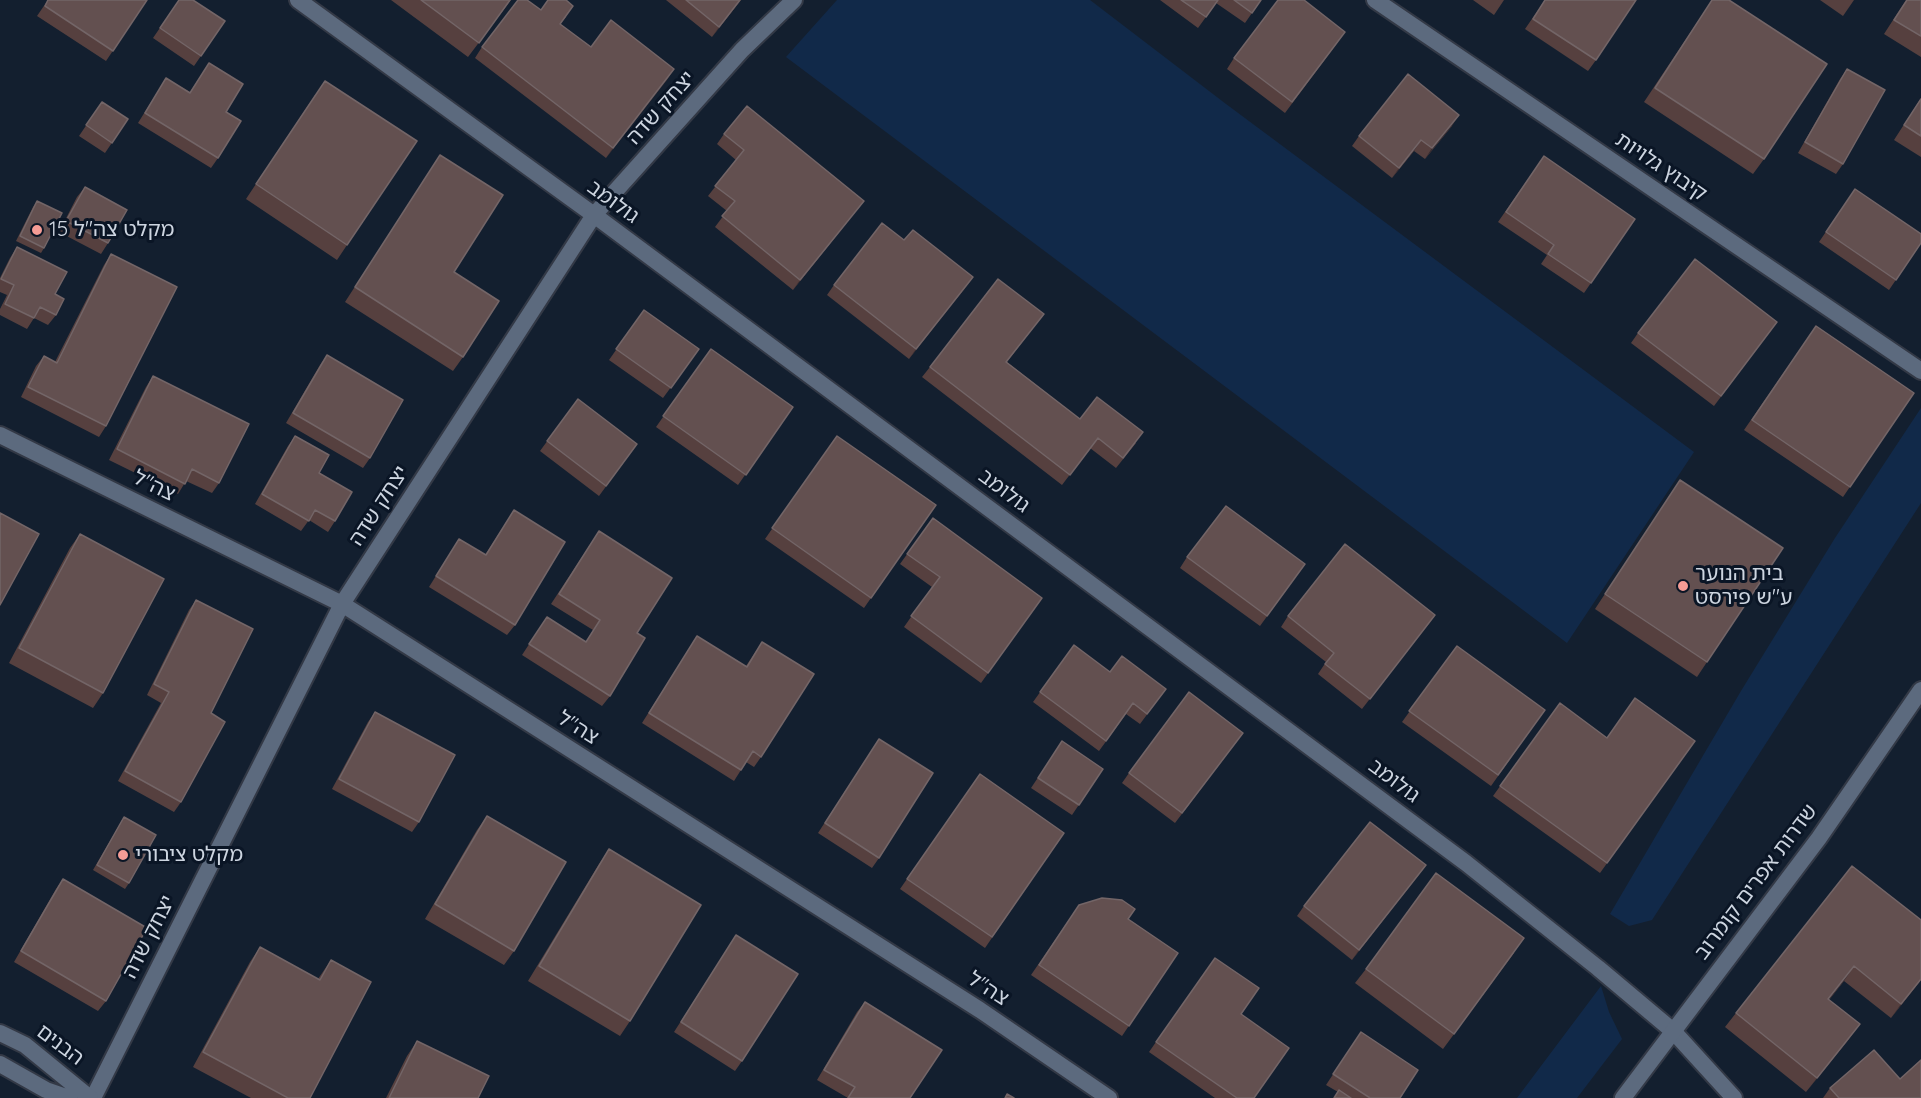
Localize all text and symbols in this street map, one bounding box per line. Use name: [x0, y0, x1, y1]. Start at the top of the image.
street label: יצחק שדה: [621, 66, 701, 150]
street label: קיבוץ גלויות: [1610, 127, 1712, 207]
street label: גולומב: [582, 175, 644, 229]
place label: מקלט צה"ל 15: [49, 217, 174, 243]
marker: מקלט צה"ל 15: [30, 223, 44, 237]
street label: יצחק שדה: [344, 461, 414, 551]
street label: גולומב: [974, 464, 1034, 518]
street label: צה"ל: [129, 465, 179, 507]
place label: בית הנוער ע"ש פירסט: [1695, 561, 1792, 611]
marker: בית הנוער ע"ש פירסט: [1676, 579, 1690, 593]
street label: צה"ל: [553, 706, 603, 750]
street label: גולומב: [1364, 754, 1424, 808]
street label: שדרות אפרים קומרוב: [1689, 799, 1823, 965]
place label: מקלט ציבורי: [135, 842, 243, 868]
marker: מקלט ציבורי: [116, 848, 130, 862]
street label: יצחק שדה: [117, 891, 181, 983]
street label: צה"ל: [963, 966, 1013, 1012]
street label: הבנים: [31, 1019, 89, 1071]

